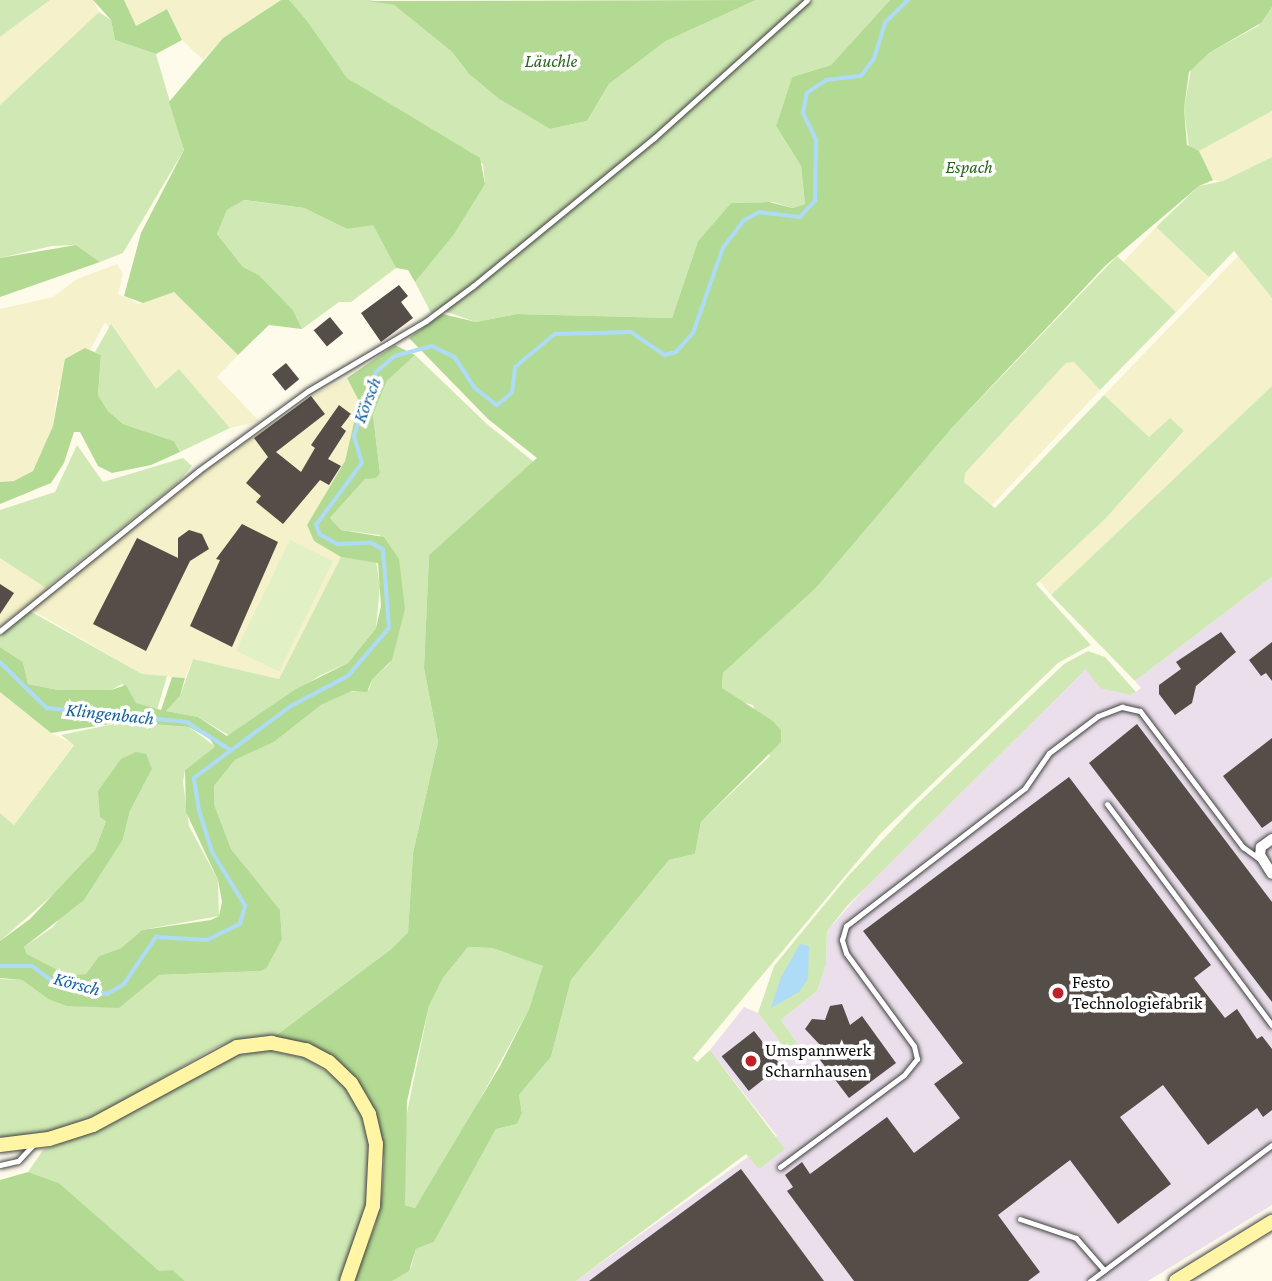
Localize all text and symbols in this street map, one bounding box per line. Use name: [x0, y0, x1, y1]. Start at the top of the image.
park label: Läuchle: [525, 50, 577, 72]
park label: Espach: [945, 156, 993, 178]
water label: Körsch: [348, 374, 386, 426]
water label: Klingenbach: [65, 698, 155, 730]
water label: Körsch: [51, 967, 103, 1001]
place label: Festo Technologiefabrik: [1072, 972, 1202, 1014]
marker: Festo Technologiefabrik: [1050, 985, 1066, 1001]
place label: Umspannwerk Scharnhausen: [765, 1040, 871, 1082]
marker: Umspannwerk Scharnhausen: [743, 1053, 759, 1069]

